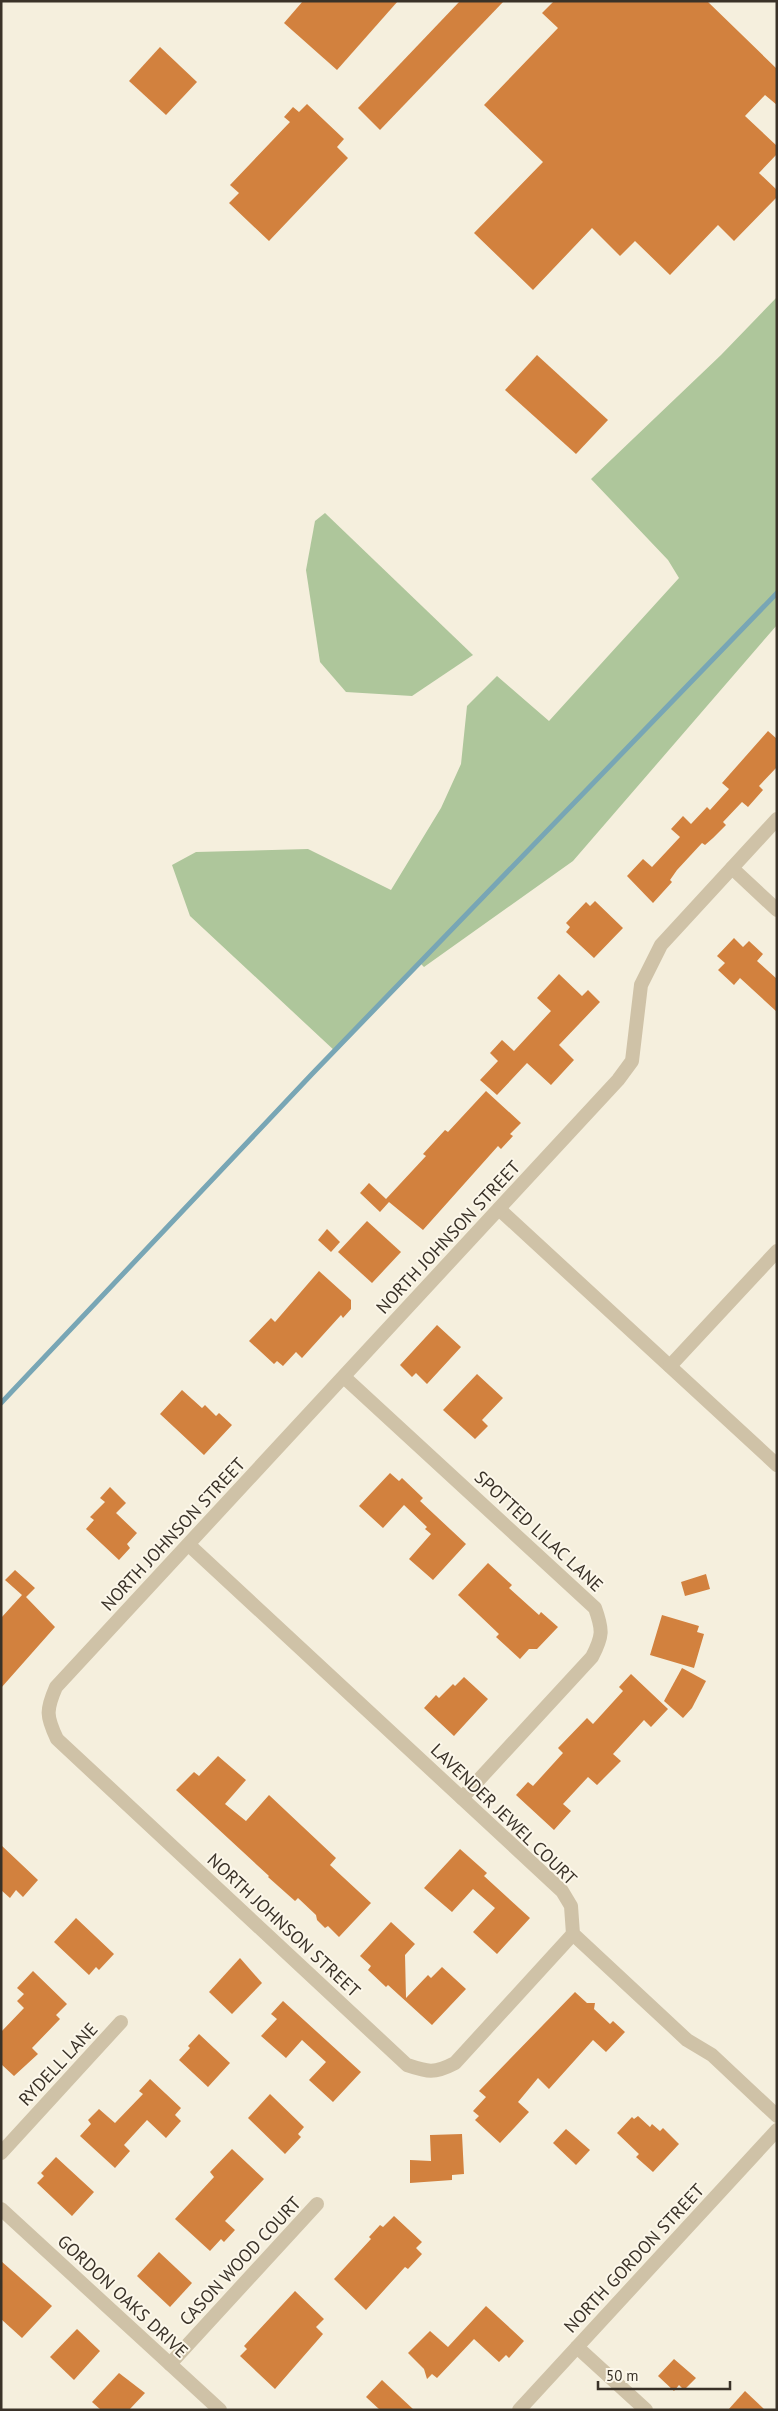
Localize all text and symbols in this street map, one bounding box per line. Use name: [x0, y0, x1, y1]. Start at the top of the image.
street label: NORTH JOHNSON STREET: [371, 1156, 525, 1318]
street label: NORTH JOHNSON STREET: [96, 1453, 250, 1615]
street label: SPOTTED LILAC LANE: [470, 1465, 608, 1597]
street label: LAVENDER JEWEL COURT: [426, 1738, 582, 1890]
street label: NORTH JOHNSON STREET: [203, 1848, 365, 2002]
street label: RYDELL LANE: [14, 2018, 102, 2110]
street label: NORTH GORDON STREET: [559, 2179, 709, 2337]
street label: CASON WOOD COURT: [174, 2192, 306, 2330]
street label: GORDON OAKS DRIVE: [53, 2229, 193, 2363]
scale bar: [598, 2358, 730, 2390]
text: 50 m: [606, 2366, 639, 2385]

